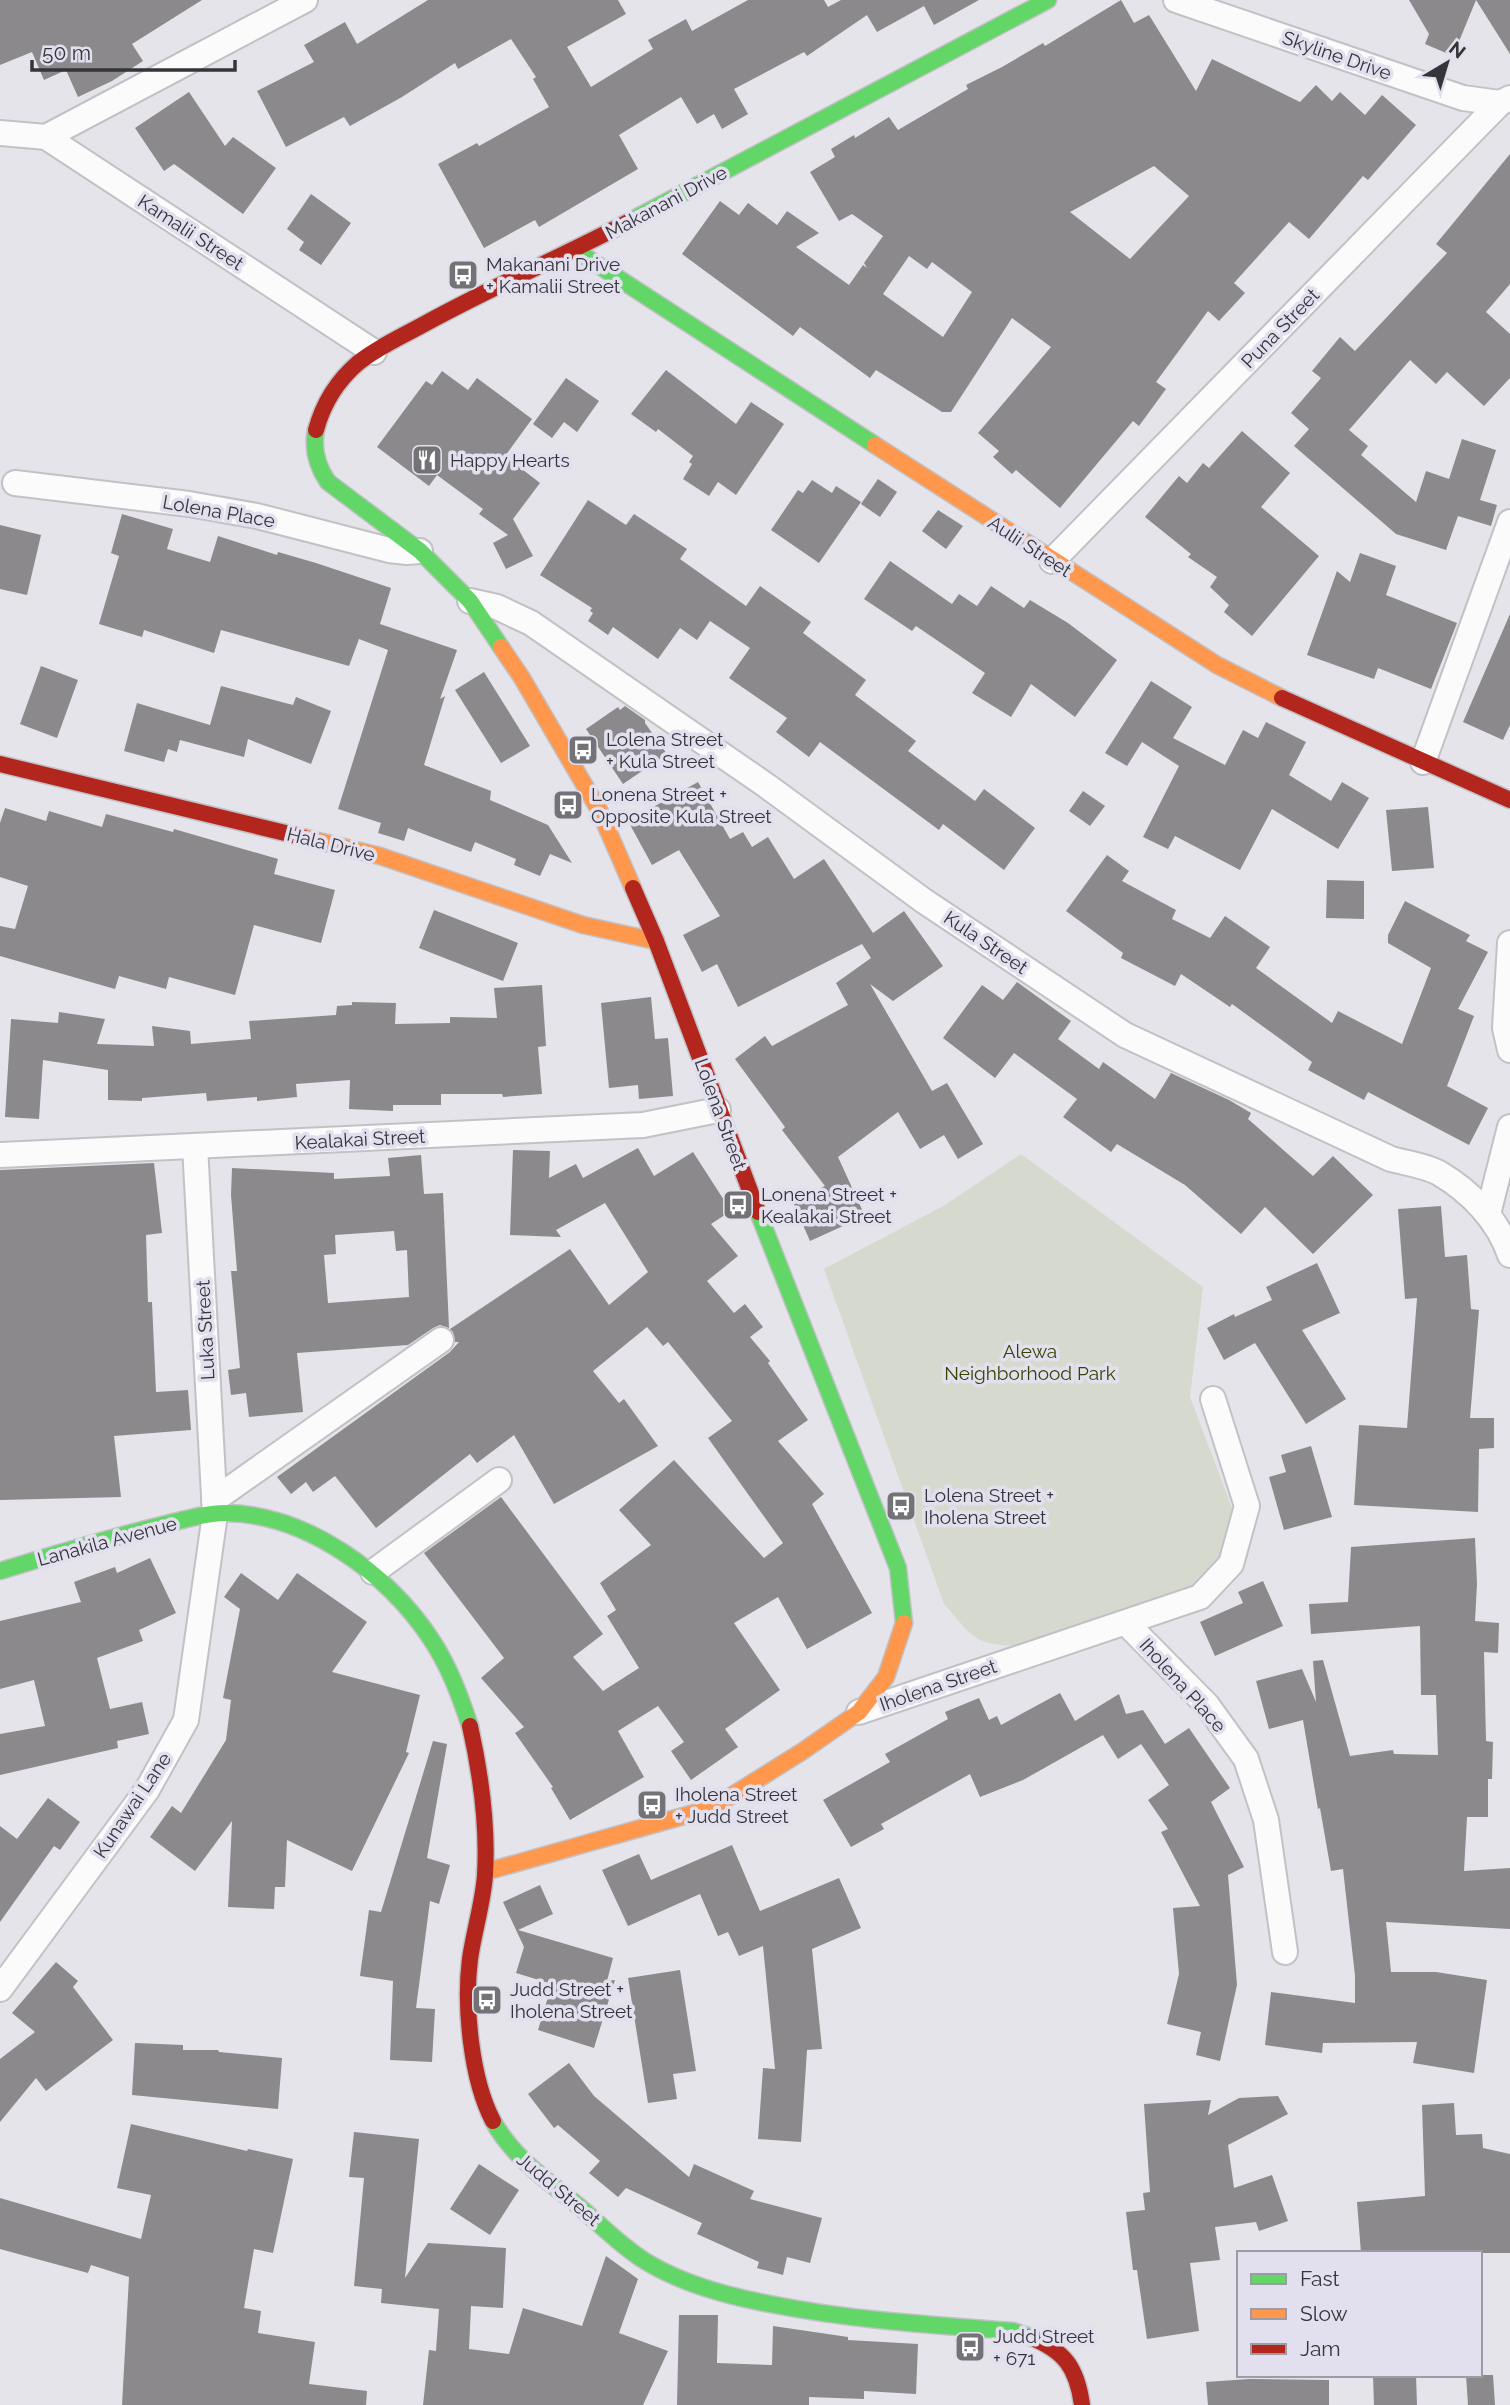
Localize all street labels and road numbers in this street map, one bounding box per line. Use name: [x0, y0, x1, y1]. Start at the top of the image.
street label: Skyline Drive: [1280, 26, 1394, 84]
street label: Makanani Drive: [602, 161, 730, 243]
street label: Kamalii Street: [134, 190, 248, 275]
street label: Puna Street: [1237, 283, 1324, 372]
street label: Lolena Place: [161, 490, 277, 532]
street label: Aulii Street: [984, 511, 1076, 581]
street label: Hala Drive: [285, 822, 377, 866]
street label: Kula Street: [940, 906, 1033, 978]
street label: Lolena Street: [691, 1055, 752, 1174]
street label: Kealakai Street: [294, 1125, 426, 1153]
street label: Luka Street: [191, 1279, 219, 1381]
street label: Lanakila Avenue: [35, 1512, 179, 1570]
street label: Iholena Place: [1135, 1634, 1231, 1736]
street label: Iholena Street: [877, 1654, 1000, 1715]
street label: Kunawai Lane: [89, 1748, 175, 1862]
street label: Judd Street: [513, 2148, 605, 2230]

